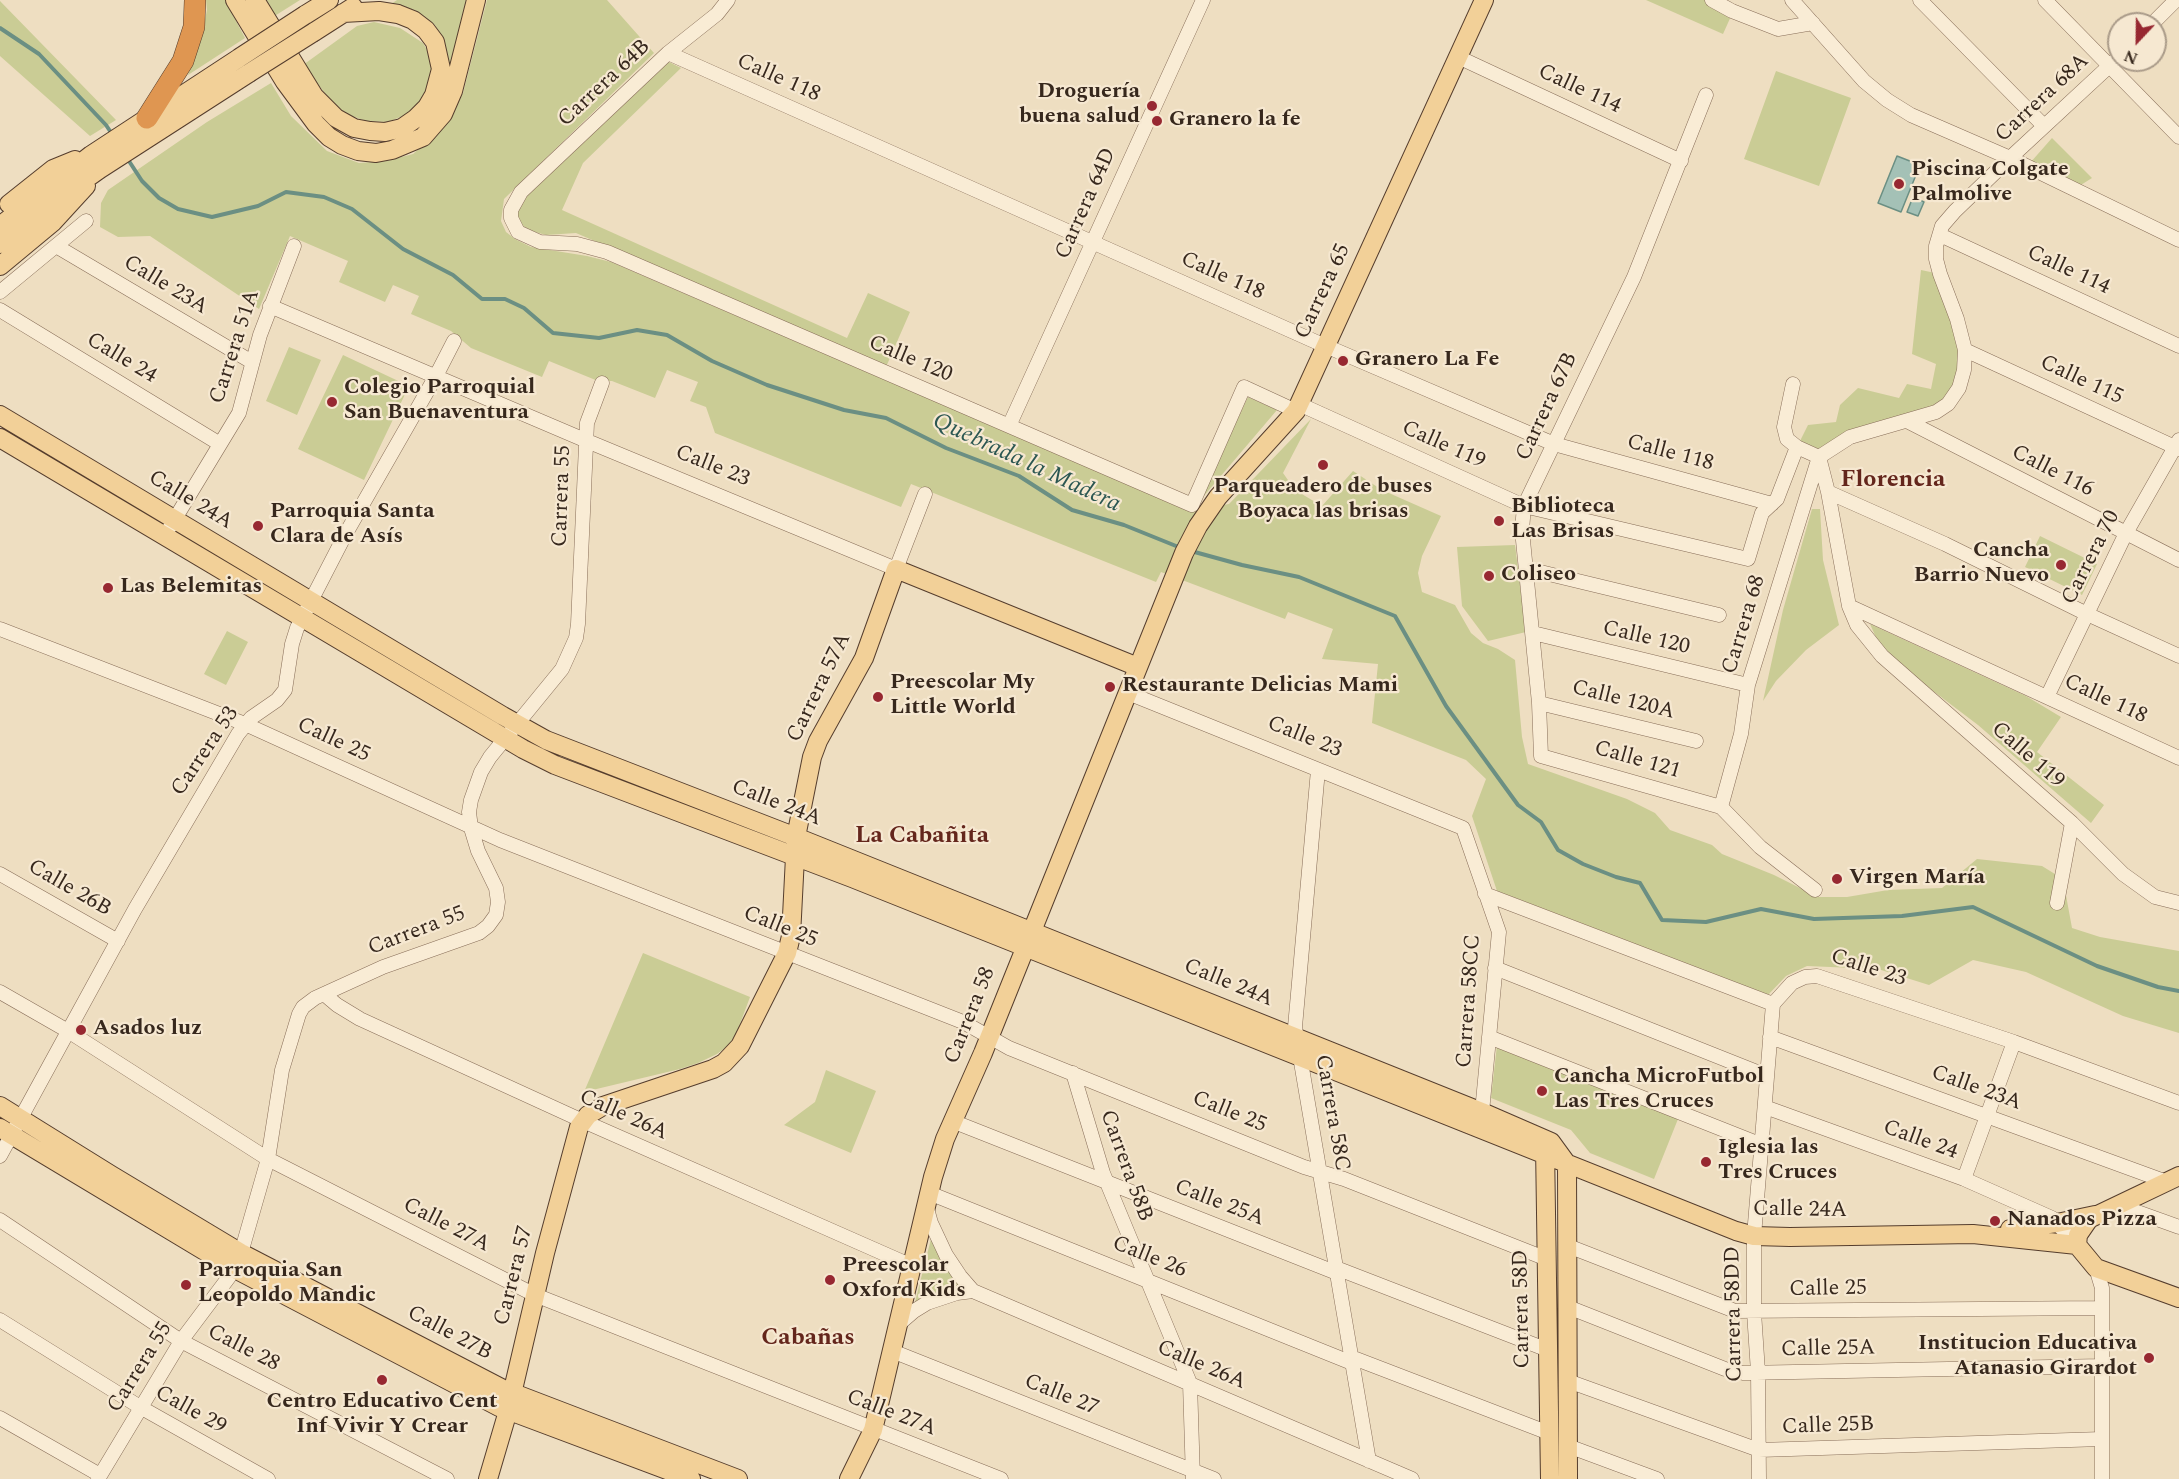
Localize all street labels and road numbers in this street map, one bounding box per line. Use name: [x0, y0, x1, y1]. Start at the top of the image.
street label: Carrera 64B: [553, 35, 657, 133]
street label: Calle 118: [732, 49, 824, 109]
street label: Carrera 68A: [1991, 49, 2095, 149]
street label: Calle 114: [1533, 59, 1625, 121]
street label: Carrera 64D: [1051, 144, 1123, 264]
street label: Carrera 65: [1290, 240, 1358, 344]
street label: Calle 114: [2022, 240, 2114, 302]
street label: Calle 118: [1176, 247, 1268, 307]
street label: Calle 23A: [118, 250, 212, 322]
street label: Carrera 51A: [205, 287, 267, 407]
street label: Calle 24: [81, 328, 161, 390]
street label: Calle 120: [864, 331, 956, 389]
street label: Carrera 67B: [1511, 349, 1585, 465]
street label: Calle 115: [2035, 350, 2127, 412]
street label: Calle 119: [1397, 416, 1489, 476]
street label: Calle 118: [1624, 430, 1716, 478]
street label: Calle 23: [671, 440, 753, 494]
street label: Calle 116: [2006, 440, 2098, 504]
street label: Carrera 55: [548, 445, 578, 547]
street label: Calle 24A: [143, 465, 237, 537]
street label: Carrera 70: [2057, 507, 2127, 609]
street label: Carrera 68: [1717, 572, 1773, 678]
street label: Calle 120: [1600, 616, 1692, 662]
street label: Carrera 57A: [782, 629, 858, 747]
street label: Calle 118: [2059, 669, 2151, 731]
street label: Calle 120A: [1569, 675, 1677, 727]
street label: Carrera 53: [167, 702, 245, 802]
street label: Calle 23: [1263, 711, 1345, 765]
street label: Calle 25: [292, 713, 374, 769]
street label: Calle 119: [1985, 717, 2069, 795]
street label: Calle 121: [1591, 736, 1683, 786]
street label: Calle 24A: [727, 775, 825, 833]
street label: Calle 26B: [22, 855, 116, 923]
street label: Carrera 55: [365, 901, 469, 963]
street label: Calle 25: [739, 901, 821, 955]
street label: Carrera 58CC: [1452, 933, 1488, 1069]
street label: Calle 23: [1827, 944, 1909, 994]
street label: Calle 24A: [1179, 954, 1277, 1014]
street label: Carrera 58: [940, 964, 1002, 1068]
street label: Carrera 58C: [1308, 1053, 1354, 1173]
street label: Calle 23A: [1927, 1060, 2025, 1118]
street label: Calle 26A: [575, 1085, 671, 1147]
street label: Calle 25: [1188, 1086, 1270, 1140]
street label: Carrera 58B: [1093, 1107, 1157, 1225]
street label: Calle 24: [1879, 1115, 1961, 1167]
street label: Calle 25A: [1170, 1175, 1268, 1233]
street label: Calle 27A: [398, 1193, 494, 1259]
street label: Calle 24A: [1753, 1197, 1847, 1225]
street label: Carrera 57: [490, 1223, 540, 1329]
street label: Calle 26: [1108, 1231, 1190, 1285]
street label: Carrera 58DD: [1721, 1246, 1749, 1382]
street label: Carrera 58D: [1509, 1249, 1537, 1369]
street label: Calle 25: [1789, 1276, 1867, 1304]
street label: Calle 27B: [402, 1301, 496, 1367]
street label: Carrera 55: [103, 1318, 179, 1418]
street label: Calle 28: [202, 1320, 284, 1378]
street label: Calle 26A: [1152, 1335, 1250, 1397]
street label: Calle 25A: [1781, 1336, 1875, 1364]
street label: Calle 27: [1020, 1369, 1102, 1423]
street label: Calle 29: [150, 1381, 230, 1441]
street label: Calle 27A: [842, 1385, 940, 1443]
street label: Calle 25B: [1781, 1412, 1875, 1442]

